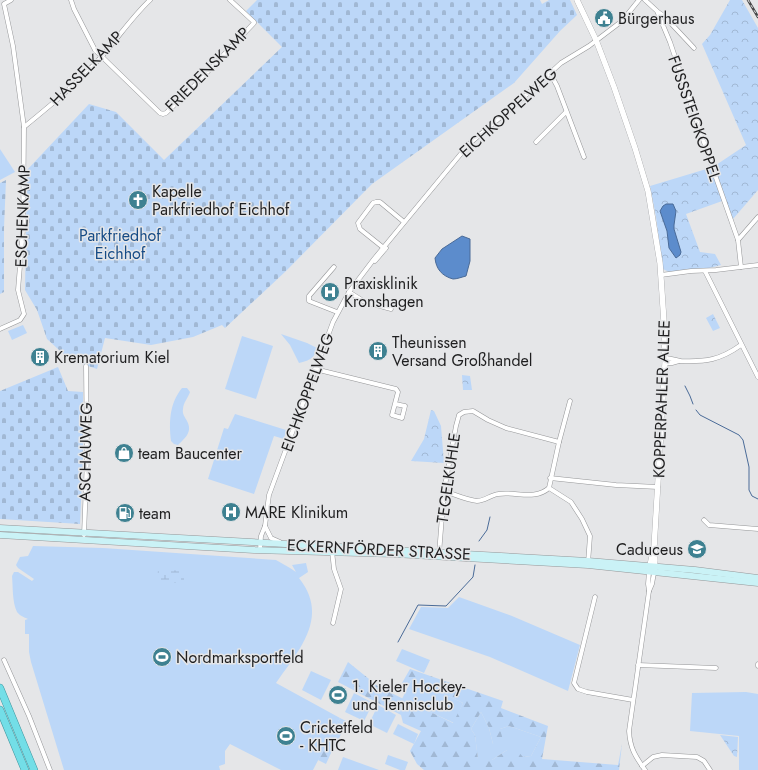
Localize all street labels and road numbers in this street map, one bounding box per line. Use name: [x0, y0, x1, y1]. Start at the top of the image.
street label: FRIEDENSKAMP: [160, 22, 255, 117]
street label: HASSELKAMP: [44, 25, 128, 111]
street label: FUSSSTEIGKOPPEL: [662, 52, 727, 185]
street label: EICHKOPPELWEG: [454, 62, 562, 163]
street label: ESCHENKAMP: [9, 164, 36, 268]
street label: KOPPERPAHLER ALLEE: [647, 320, 676, 478]
street label: EICHKOPPELWEG: [275, 330, 340, 455]
street label: ASCHAUWEG: [73, 402, 98, 502]
street label: TEGELKUHLE: [431, 431, 466, 525]
street label: ECKERNFÖRDER STRASSE: [286, 533, 471, 566]

